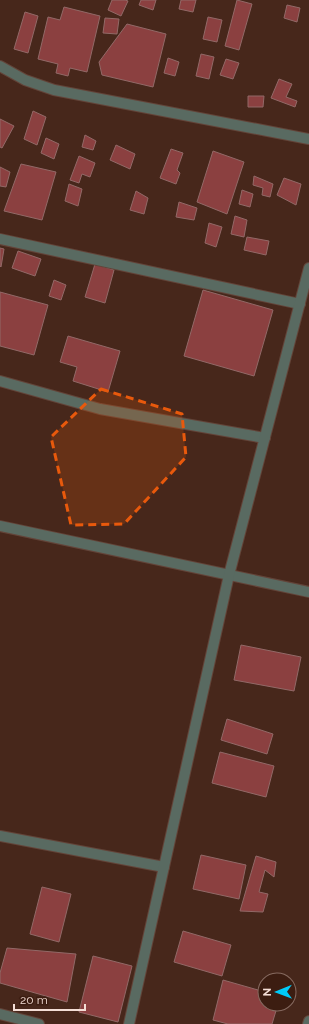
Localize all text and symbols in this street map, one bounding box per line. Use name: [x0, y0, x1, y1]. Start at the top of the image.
north arrow: [257, 972, 297, 1012]
scale bar: [14, 986, 85, 1012]
text: N: [261, 988, 274, 996]
text: 20 m: [20, 993, 48, 1007]

